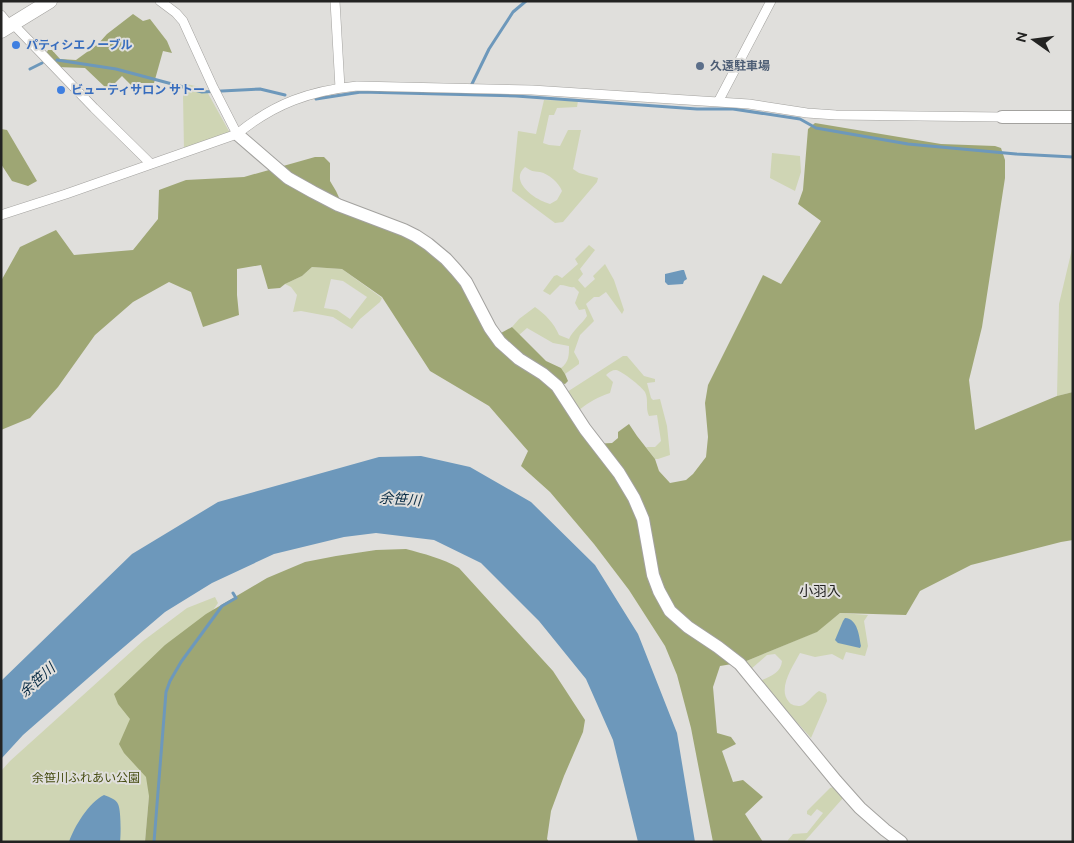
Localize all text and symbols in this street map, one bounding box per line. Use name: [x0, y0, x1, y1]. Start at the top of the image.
north arrow: [1009, 15, 1059, 65]
text: N: [1012, 30, 1030, 44]
place label: パティシエノーブル: [26, 38, 133, 51]
marker: パティシエノーブル: [10, 39, 22, 51]
place label: 久遠駐車場: [710, 59, 770, 72]
marker: 久遠駐車場: [694, 60, 706, 72]
place label: ビューティサロン サトー: [71, 83, 205, 96]
marker: ビューティサロン サトー: [55, 84, 67, 96]
water label: 余笹川: [378, 490, 424, 509]
district label: 小羽入: [799, 583, 841, 599]
water label: 余笹川: [16, 659, 59, 700]
park label: 余笹川ふれあい公園: [32, 771, 140, 784]

